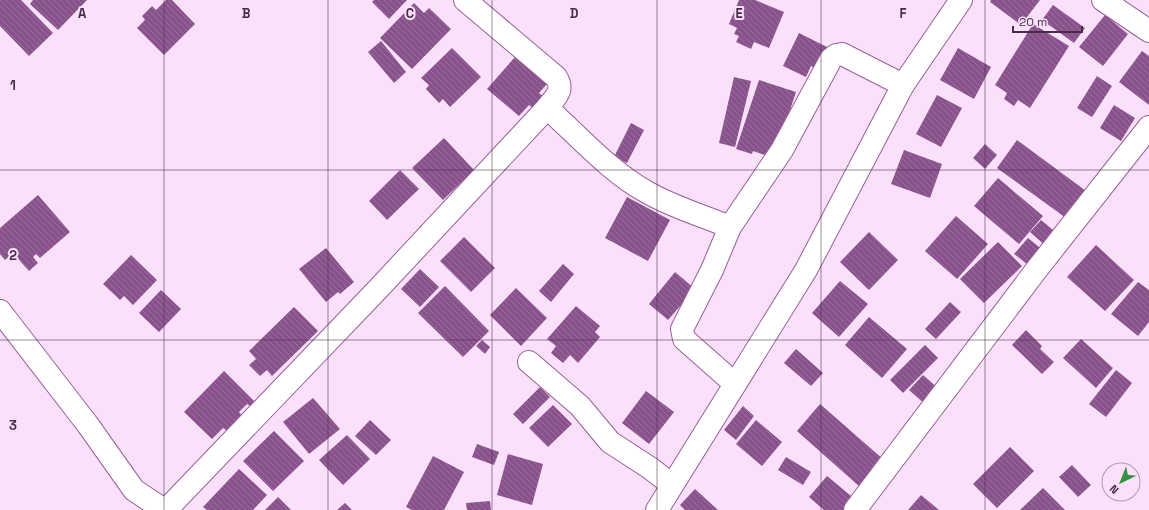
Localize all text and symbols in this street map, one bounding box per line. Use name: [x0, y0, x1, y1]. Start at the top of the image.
text: A: [78, 5, 87, 22]
text: B: [242, 5, 251, 22]
text: C: [406, 5, 414, 22]
text: D: [570, 5, 579, 22]
text: E: [735, 5, 743, 22]
text: F: [900, 5, 907, 22]
scale bar: [1013, 8, 1082, 34]
text: 20 m: [1019, 14, 1047, 30]
text: 1: [10, 77, 16, 94]
text: 2: [9, 247, 17, 264]
text: 3: [9, 417, 17, 434]
north arrow: [1101, 462, 1141, 502]
text: N: [1107, 482, 1122, 497]

